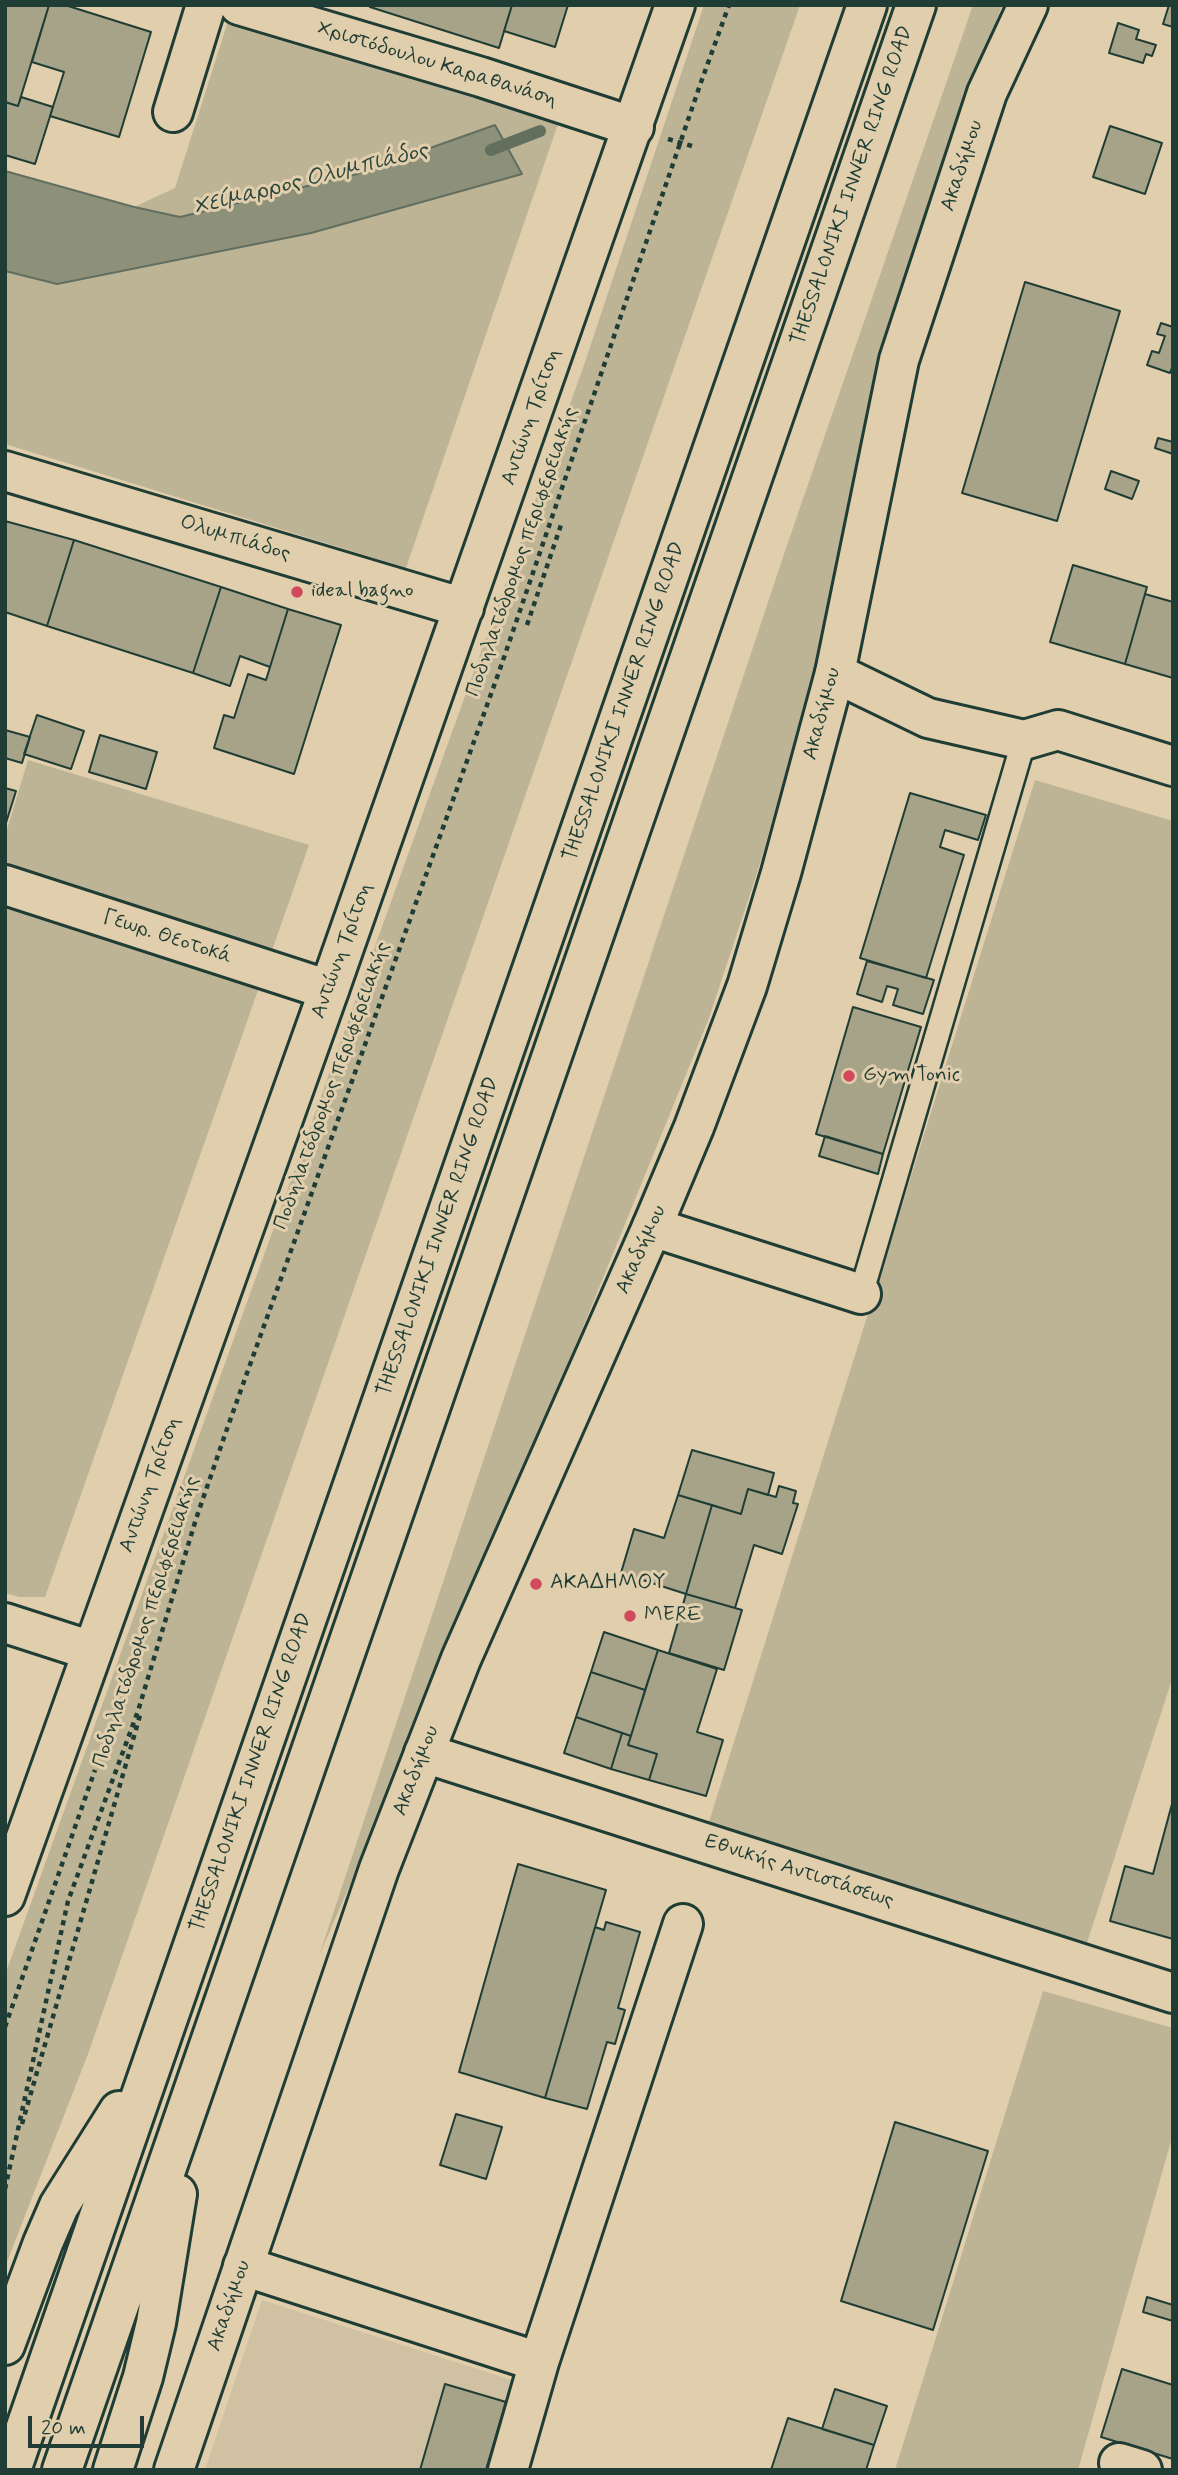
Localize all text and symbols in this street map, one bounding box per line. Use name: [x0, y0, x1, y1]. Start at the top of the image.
street label: Χριστόδουλου Καραθανάση: [314, 16, 560, 114]
street label: THESSALONIKI INNER RING ROAD: [786, 23, 920, 349]
street label: Ακαδήμου: [936, 117, 990, 215]
water label: Χείμαρρος Ολυμπιάδος: [191, 138, 431, 222]
street label: Αντώνη Τρίτση: [497, 345, 567, 489]
street label: Ποδηλατόδρομος περιφερειακής: [462, 404, 584, 700]
street label: Ολυμπιάδος: [177, 510, 293, 568]
street label: THESSALONIKI INNER RING ROAD: [558, 539, 692, 865]
place label: ideal bagno: [311, 579, 414, 605]
marker: ideal bagno: [289, 584, 305, 600]
street label: Ακαδήμου: [799, 665, 847, 763]
street label: Αντώνη Τρίτση: [307, 880, 379, 1022]
street label: Γεωρ. Θεοτοκά: [99, 905, 235, 971]
street label: Ποδηλατόδρομος περιφερειακής: [269, 939, 397, 1233]
place label: Gym Tonic: [863, 1063, 960, 1089]
marker: Gym Tonic: [841, 1068, 857, 1084]
street label: THESSALONIKI INNER RING ROAD: [372, 1074, 506, 1400]
street label: Ακαδήμου: [611, 1202, 673, 1298]
street label: Αντώνη Τρίτση: [115, 1414, 187, 1556]
street label: Ποδηλατόδρομος περιφερειακής: [88, 1473, 206, 1771]
place label: ΑΚΑΔΗΜΟΥ: [550, 1571, 666, 1597]
marker: ΑΚΑΔΗΜΟΥ: [528, 1576, 544, 1592]
place label: MERE: [644, 1603, 701, 1629]
marker: MERE: [622, 1608, 638, 1624]
street label: THESSALONIKI INNER RING ROAD: [185, 1610, 319, 1936]
street label: Ακαδήμου: [388, 1722, 446, 1820]
street label: Εθνικής Αντιστάσεως: [701, 1829, 897, 1915]
street label: Ακαδήμου: [203, 2257, 257, 2355]
scale bar: [32, 2402, 147, 2446]
text: 20 m: [41, 2414, 86, 2442]

